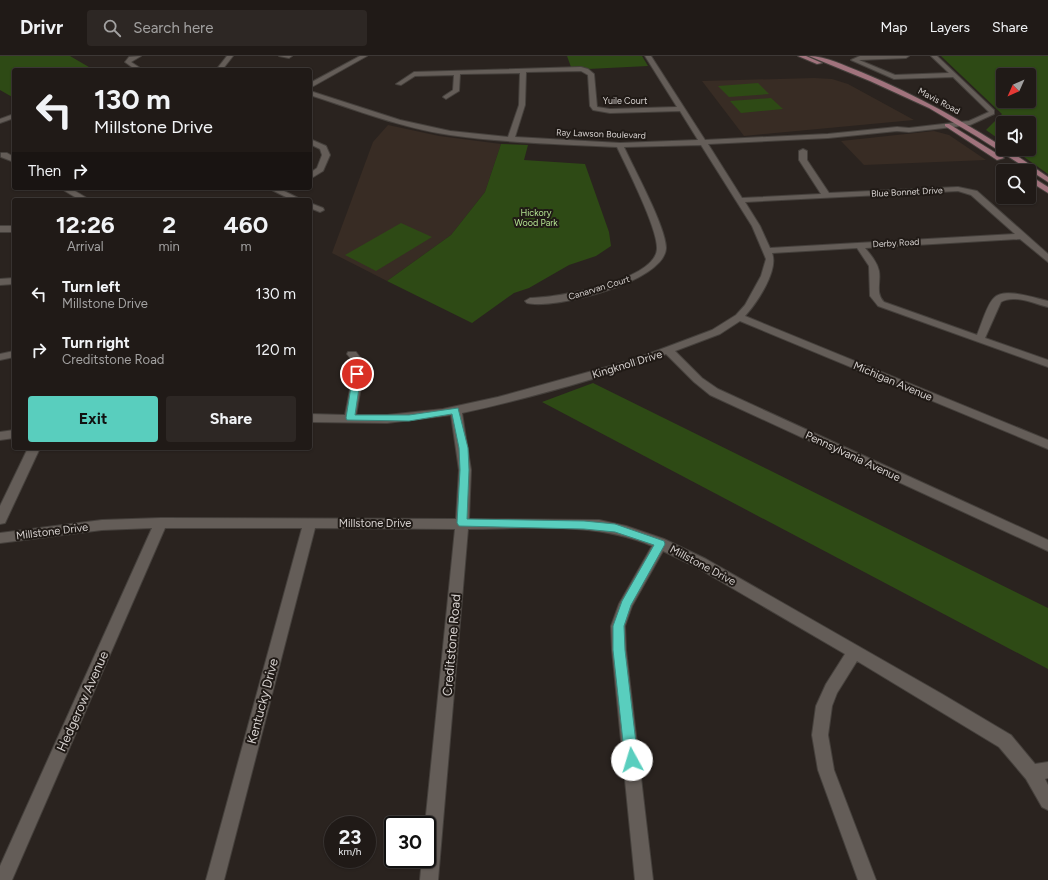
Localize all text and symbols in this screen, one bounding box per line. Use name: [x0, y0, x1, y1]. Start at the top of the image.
search box: [87, 10, 367, 46]
text: Drivr: [20, 16, 63, 39]
icon: search: [101, 17, 123, 39]
text: Search here: [133, 19, 213, 37]
text: Map: [880, 19, 908, 36]
text: Layers: [930, 19, 970, 36]
text: Share: [992, 19, 1028, 36]
north arrow: [996, 68, 1036, 108]
map controls: [996, 68, 1036, 204]
text: 130 m: [94, 82, 171, 116]
icon: left: [28, 84, 80, 136]
street label: Mavis Road: [916, 85, 962, 116]
street label: Yuile Court: [603, 95, 648, 106]
text: Millstone Drive: [94, 116, 213, 138]
button: sound: [996, 116, 1036, 156]
street label: Ray Lawson Boulevard: [556, 126, 646, 141]
icon: right: [69, 160, 91, 182]
text: Then: [28, 162, 61, 180]
button: search: [996, 164, 1036, 204]
street label: Blue Bonnet Drive: [871, 184, 943, 199]
park label: Hickory Wood Park: [514, 207, 558, 228]
text: 12:26: [56, 210, 115, 239]
text: 2: [162, 210, 176, 239]
text: 460: [224, 210, 268, 239]
street label: Derby Road: [872, 236, 920, 249]
text: Arrival: [67, 239, 104, 254]
text: min: [159, 239, 180, 254]
text: m: [240, 239, 251, 254]
street label: Canarvan Court: [567, 273, 631, 302]
text: Turn left: [62, 278, 120, 296]
icon: left: [28, 283, 50, 305]
text: 130 m: [256, 285, 296, 303]
text: Millstone Drive: [62, 296, 148, 311]
text: Turn right: [62, 334, 130, 352]
icon: right: [28, 339, 50, 361]
text: 120 m: [255, 341, 296, 359]
street label: Kingknoll Drive: [590, 348, 664, 381]
text: Creditstone Road: [62, 352, 164, 367]
pin: [340, 357, 374, 391]
street label: Michigan Avenue: [851, 359, 934, 404]
icon: arrive: [346, 363, 368, 385]
button: Exit: [28, 396, 158, 442]
button: Share: [166, 396, 296, 442]
street label: Pennsylvania Avenue: [803, 429, 902, 484]
street label: Millstone Drive: [339, 517, 411, 530]
street label: Millstone Drive: [15, 521, 89, 542]
street label: Millstone Drive: [668, 543, 738, 588]
street label: Creditstone Road: [440, 593, 463, 697]
street label: Hedgerow Avenue: [54, 649, 111, 754]
street label: Kentucky Drive: [244, 657, 281, 745]
position arrow: [611, 739, 653, 781]
speed limit sign: 30: [384, 816, 436, 868]
text: 23: [339, 825, 361, 849]
text: km/h: [339, 845, 361, 858]

